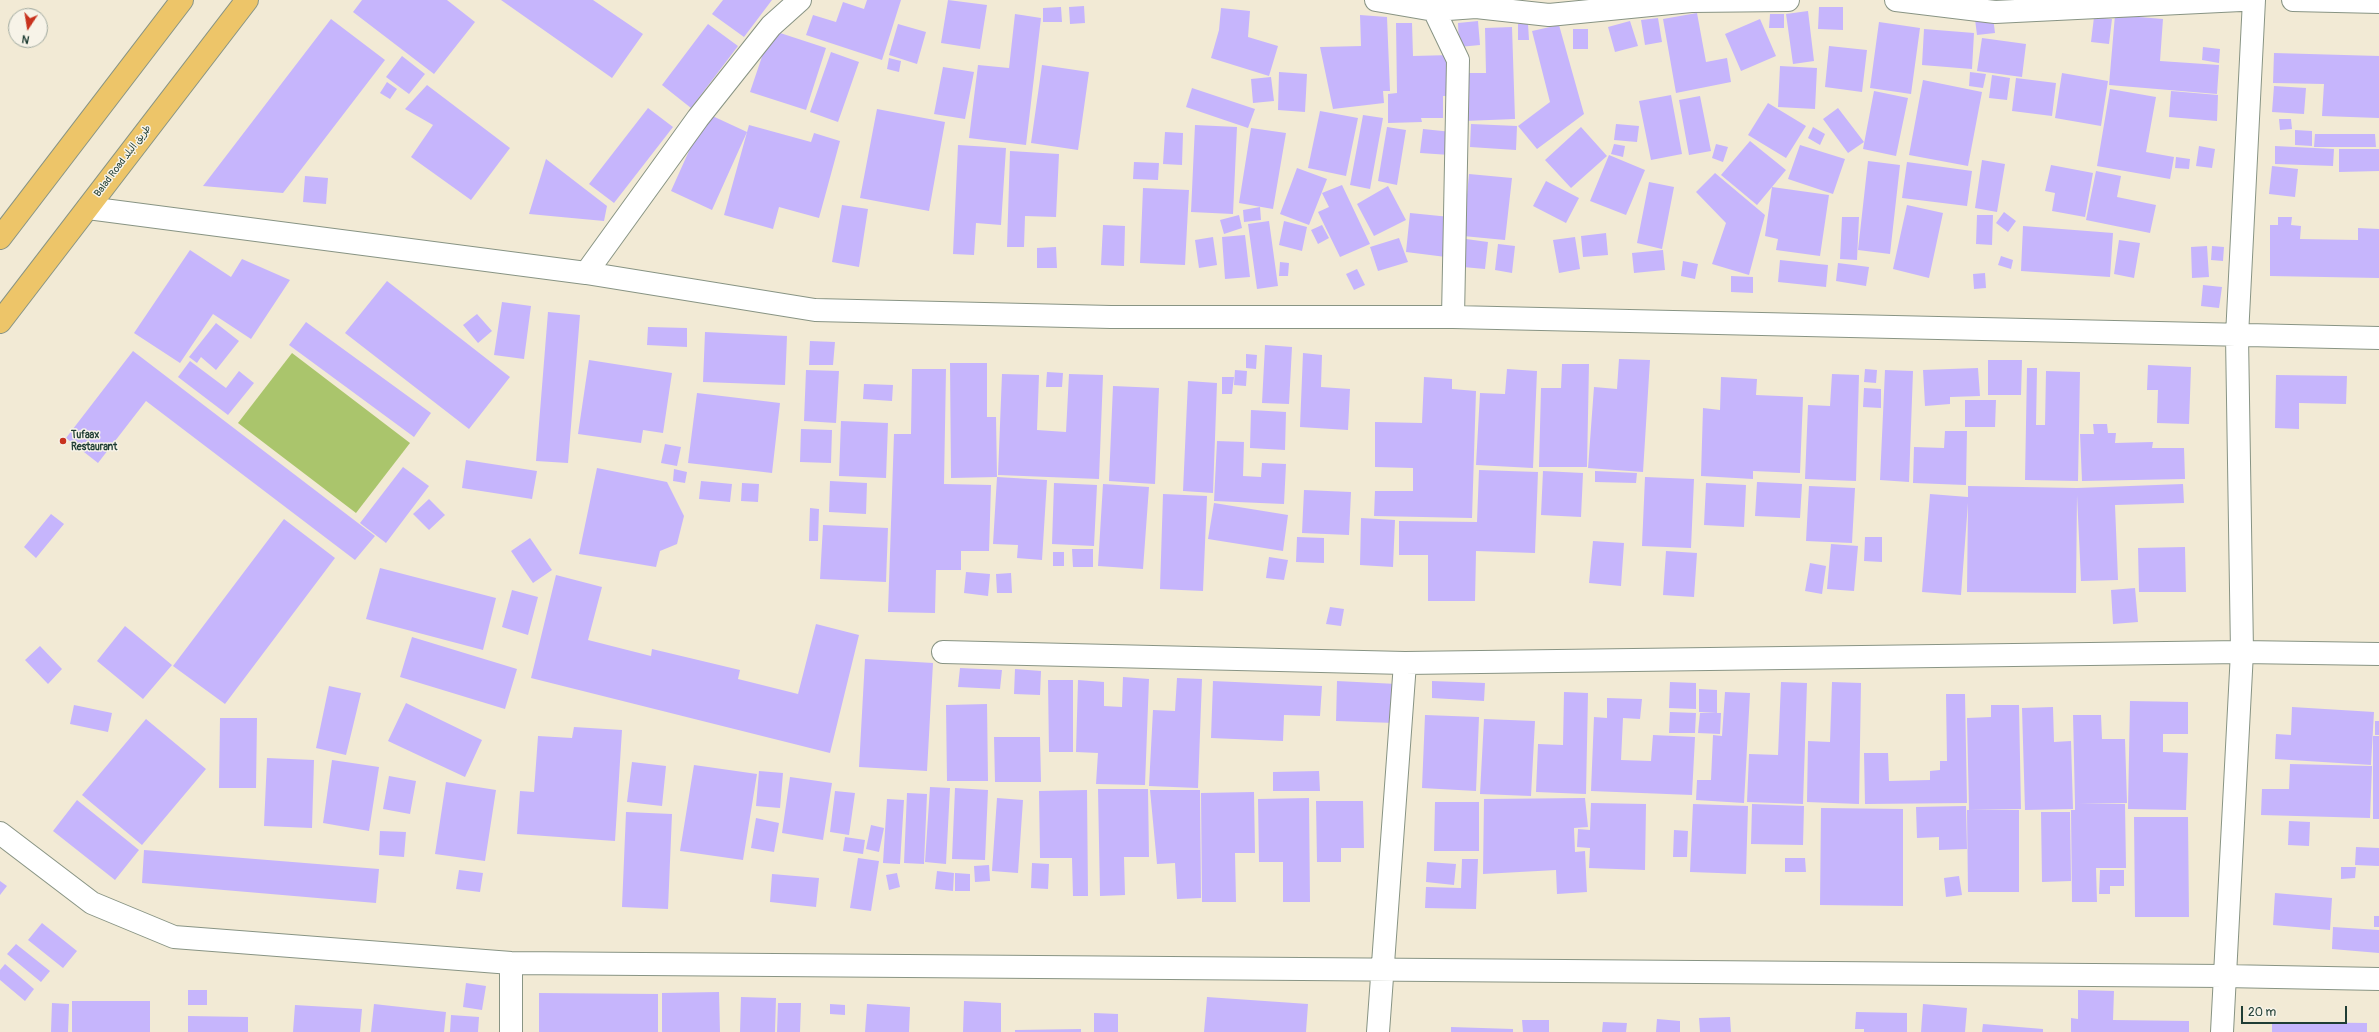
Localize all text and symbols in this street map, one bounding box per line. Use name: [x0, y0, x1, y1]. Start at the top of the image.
north arrow: [8, 8, 48, 48]
text: N: [21, 32, 31, 46]
street label: Balad Road طريق البلد: [92, 123, 154, 199]
place label: Tufaax Restaurant: [71, 429, 117, 452]
marker: Tufaax Restaurant: [58, 436, 68, 446]
scale bar: [2243, 998, 2349, 1024]
text: 20 m: [2248, 1005, 2276, 1020]

